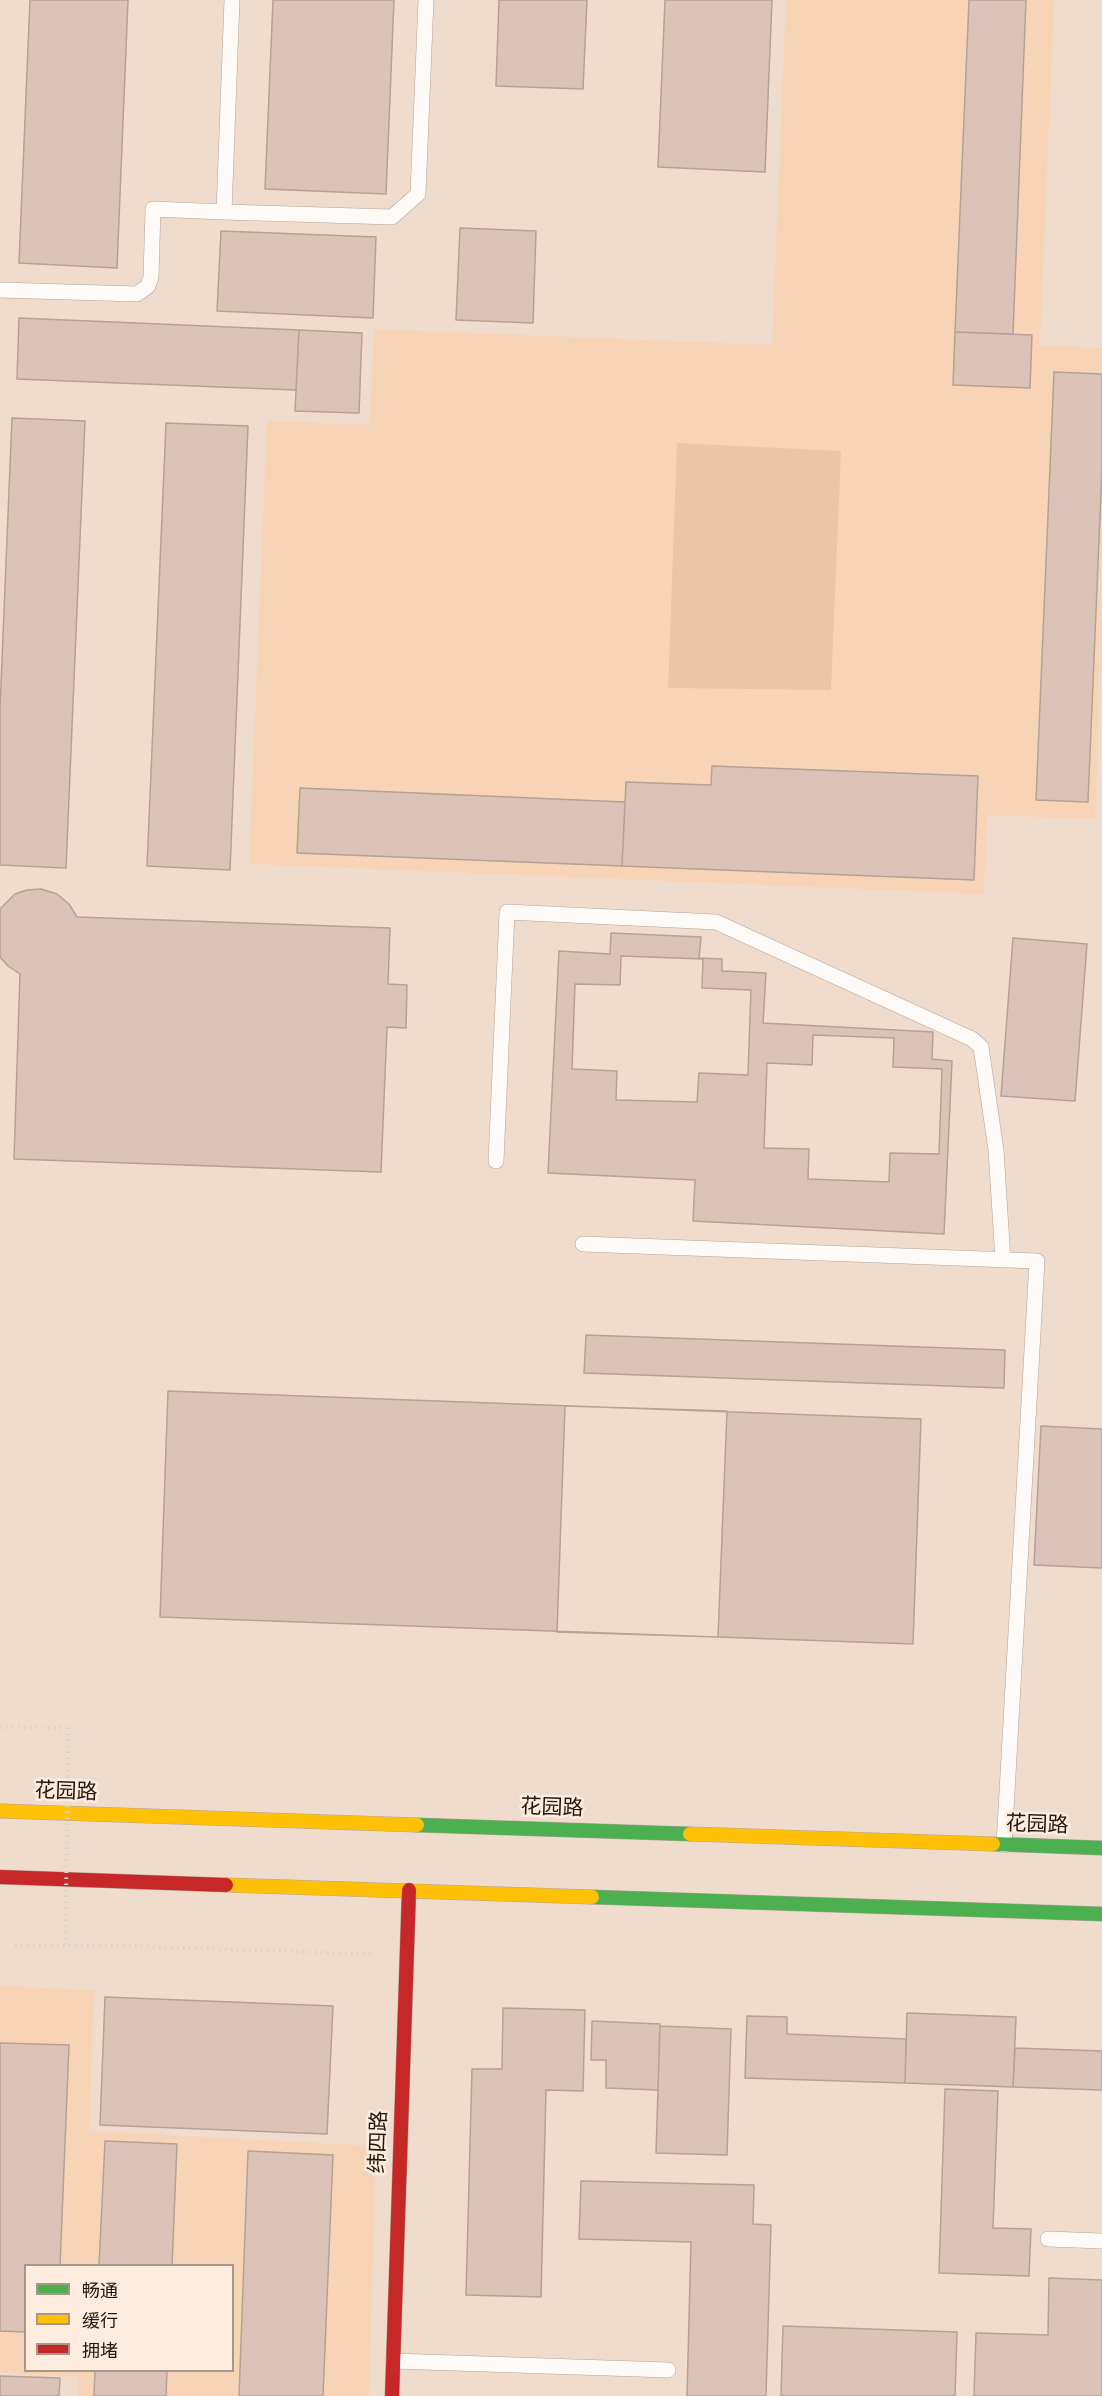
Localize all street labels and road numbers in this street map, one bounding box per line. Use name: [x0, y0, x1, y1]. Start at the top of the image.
street label: 花园路: [34, 1778, 98, 1806]
street label: 花园路: [520, 1794, 584, 1822]
street label: 花园路: [1005, 1811, 1069, 1839]
street label: 纬四路: [365, 2110, 393, 2174]

